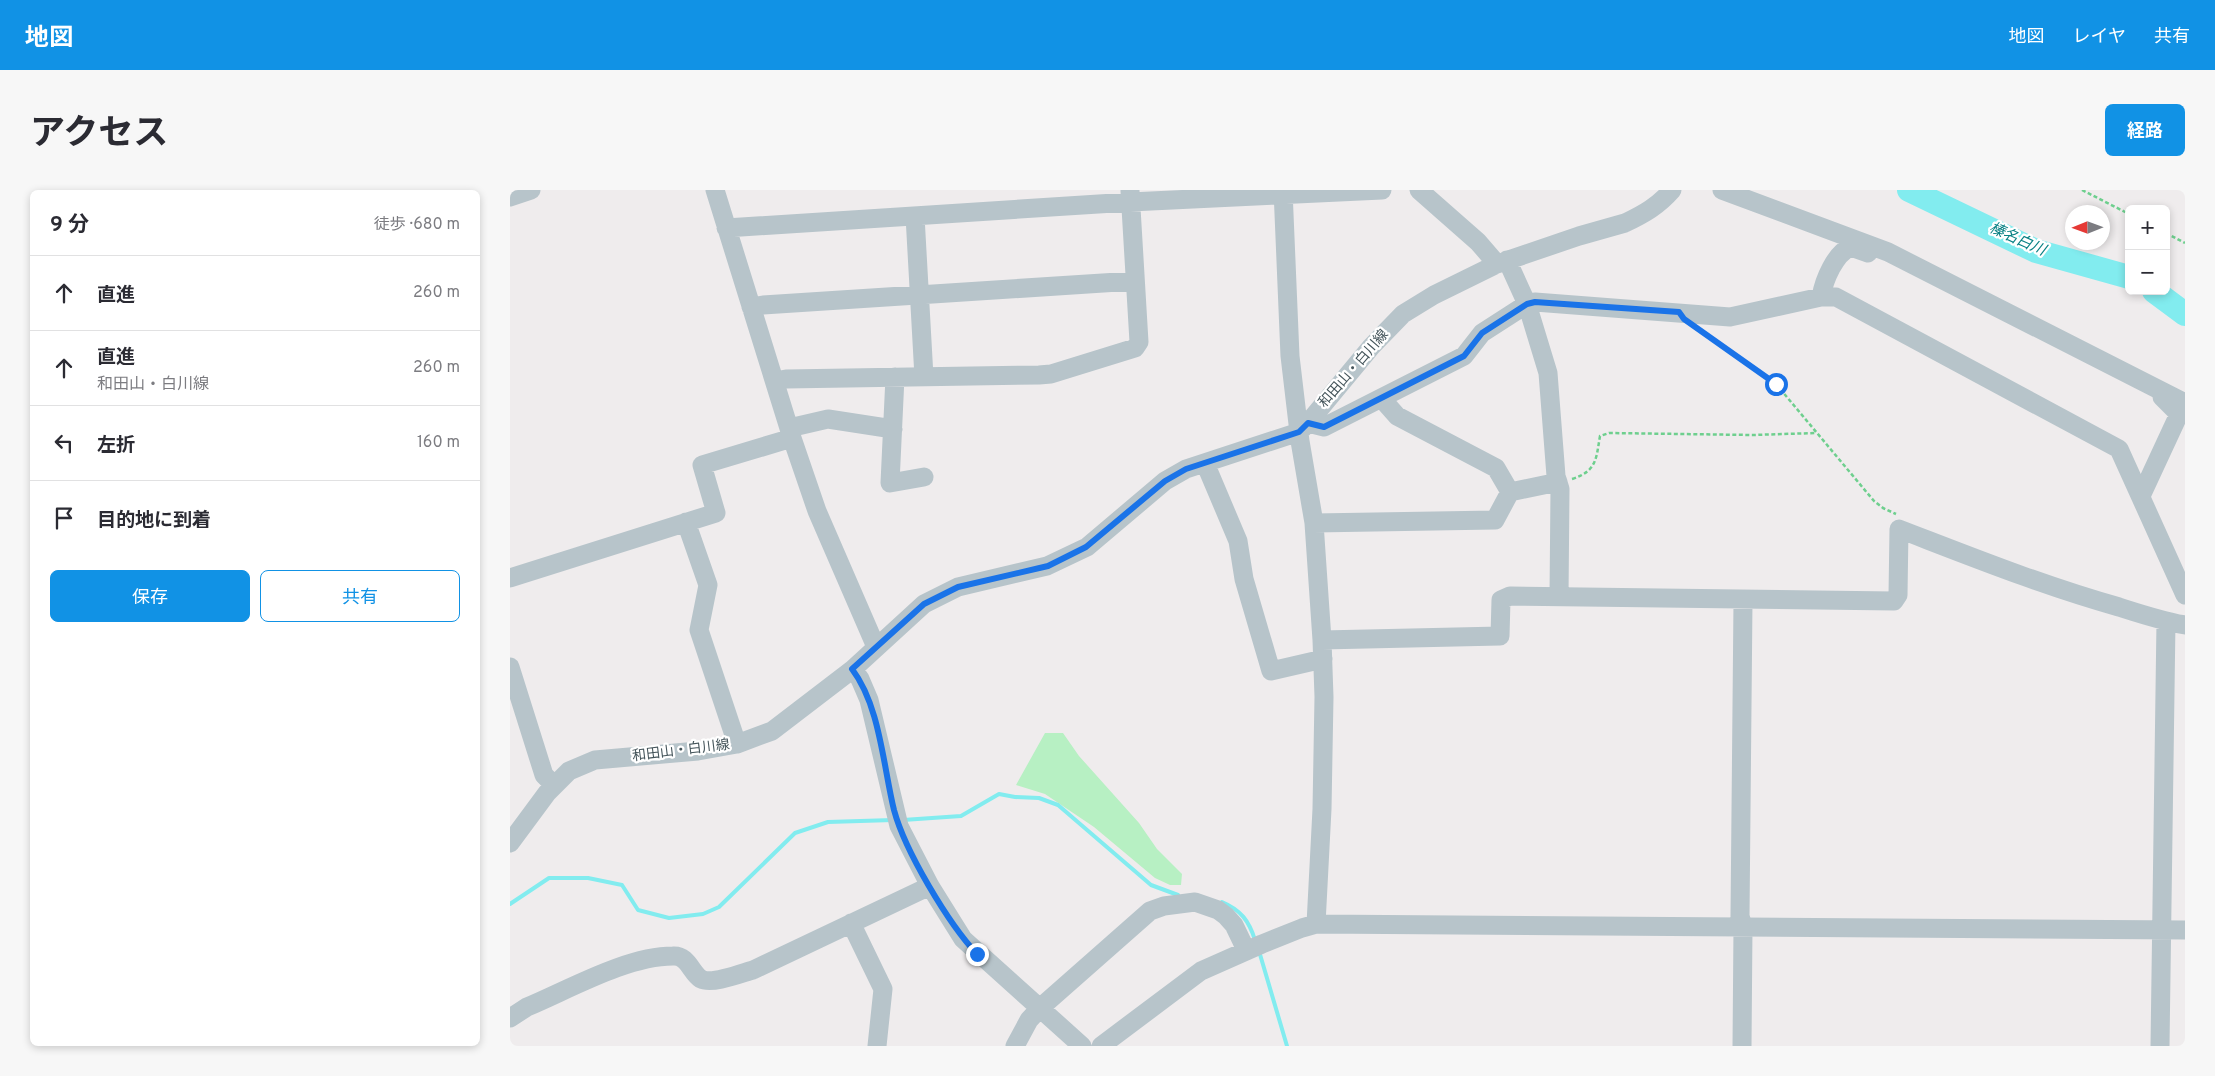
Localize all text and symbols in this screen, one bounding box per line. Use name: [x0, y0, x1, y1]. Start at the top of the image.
text: 地図: [25, 24, 73, 54]
text: 地図: [2009, 26, 2045, 49]
text: レイヤ: [2073, 26, 2126, 49]
text: 共有: [2154, 26, 2190, 49]
button: 経路: [2105, 104, 2185, 156]
text: アクセス: [30, 113, 168, 157]
north arrow: [2065, 205, 2110, 250]
map controls: [2125, 205, 2170, 295]
button: +: [2125, 205, 2170, 250]
text: 9 分: [50, 212, 89, 239]
text: 徒歩 · 680 m: [374, 215, 460, 235]
water label: 榛名白川: [1986, 219, 2050, 262]
button: −: [2125, 250, 2170, 295]
icon: ahead: [50, 279, 78, 307]
text: 260 m: [413, 283, 460, 303]
text: 直進: [97, 284, 135, 308]
street label: 和田山・白川線: [1315, 326, 1393, 412]
text: 直進: [97, 346, 135, 370]
icon: ahead: [50, 354, 78, 382]
text: 260 m: [413, 358, 460, 378]
route start: [1765, 373, 1788, 396]
text: 和田山・白川線: [97, 375, 209, 395]
icon: left: [50, 429, 78, 457]
text: 160 m: [417, 433, 460, 453]
text: 左折: [97, 434, 135, 458]
icon: arrive: [50, 504, 78, 532]
text: 目的地に到着: [97, 509, 211, 533]
button: 保存: [50, 570, 250, 622]
button: 共有: [260, 570, 460, 622]
street label: 和田山・白川線: [631, 737, 731, 765]
route end: [966, 943, 989, 966]

